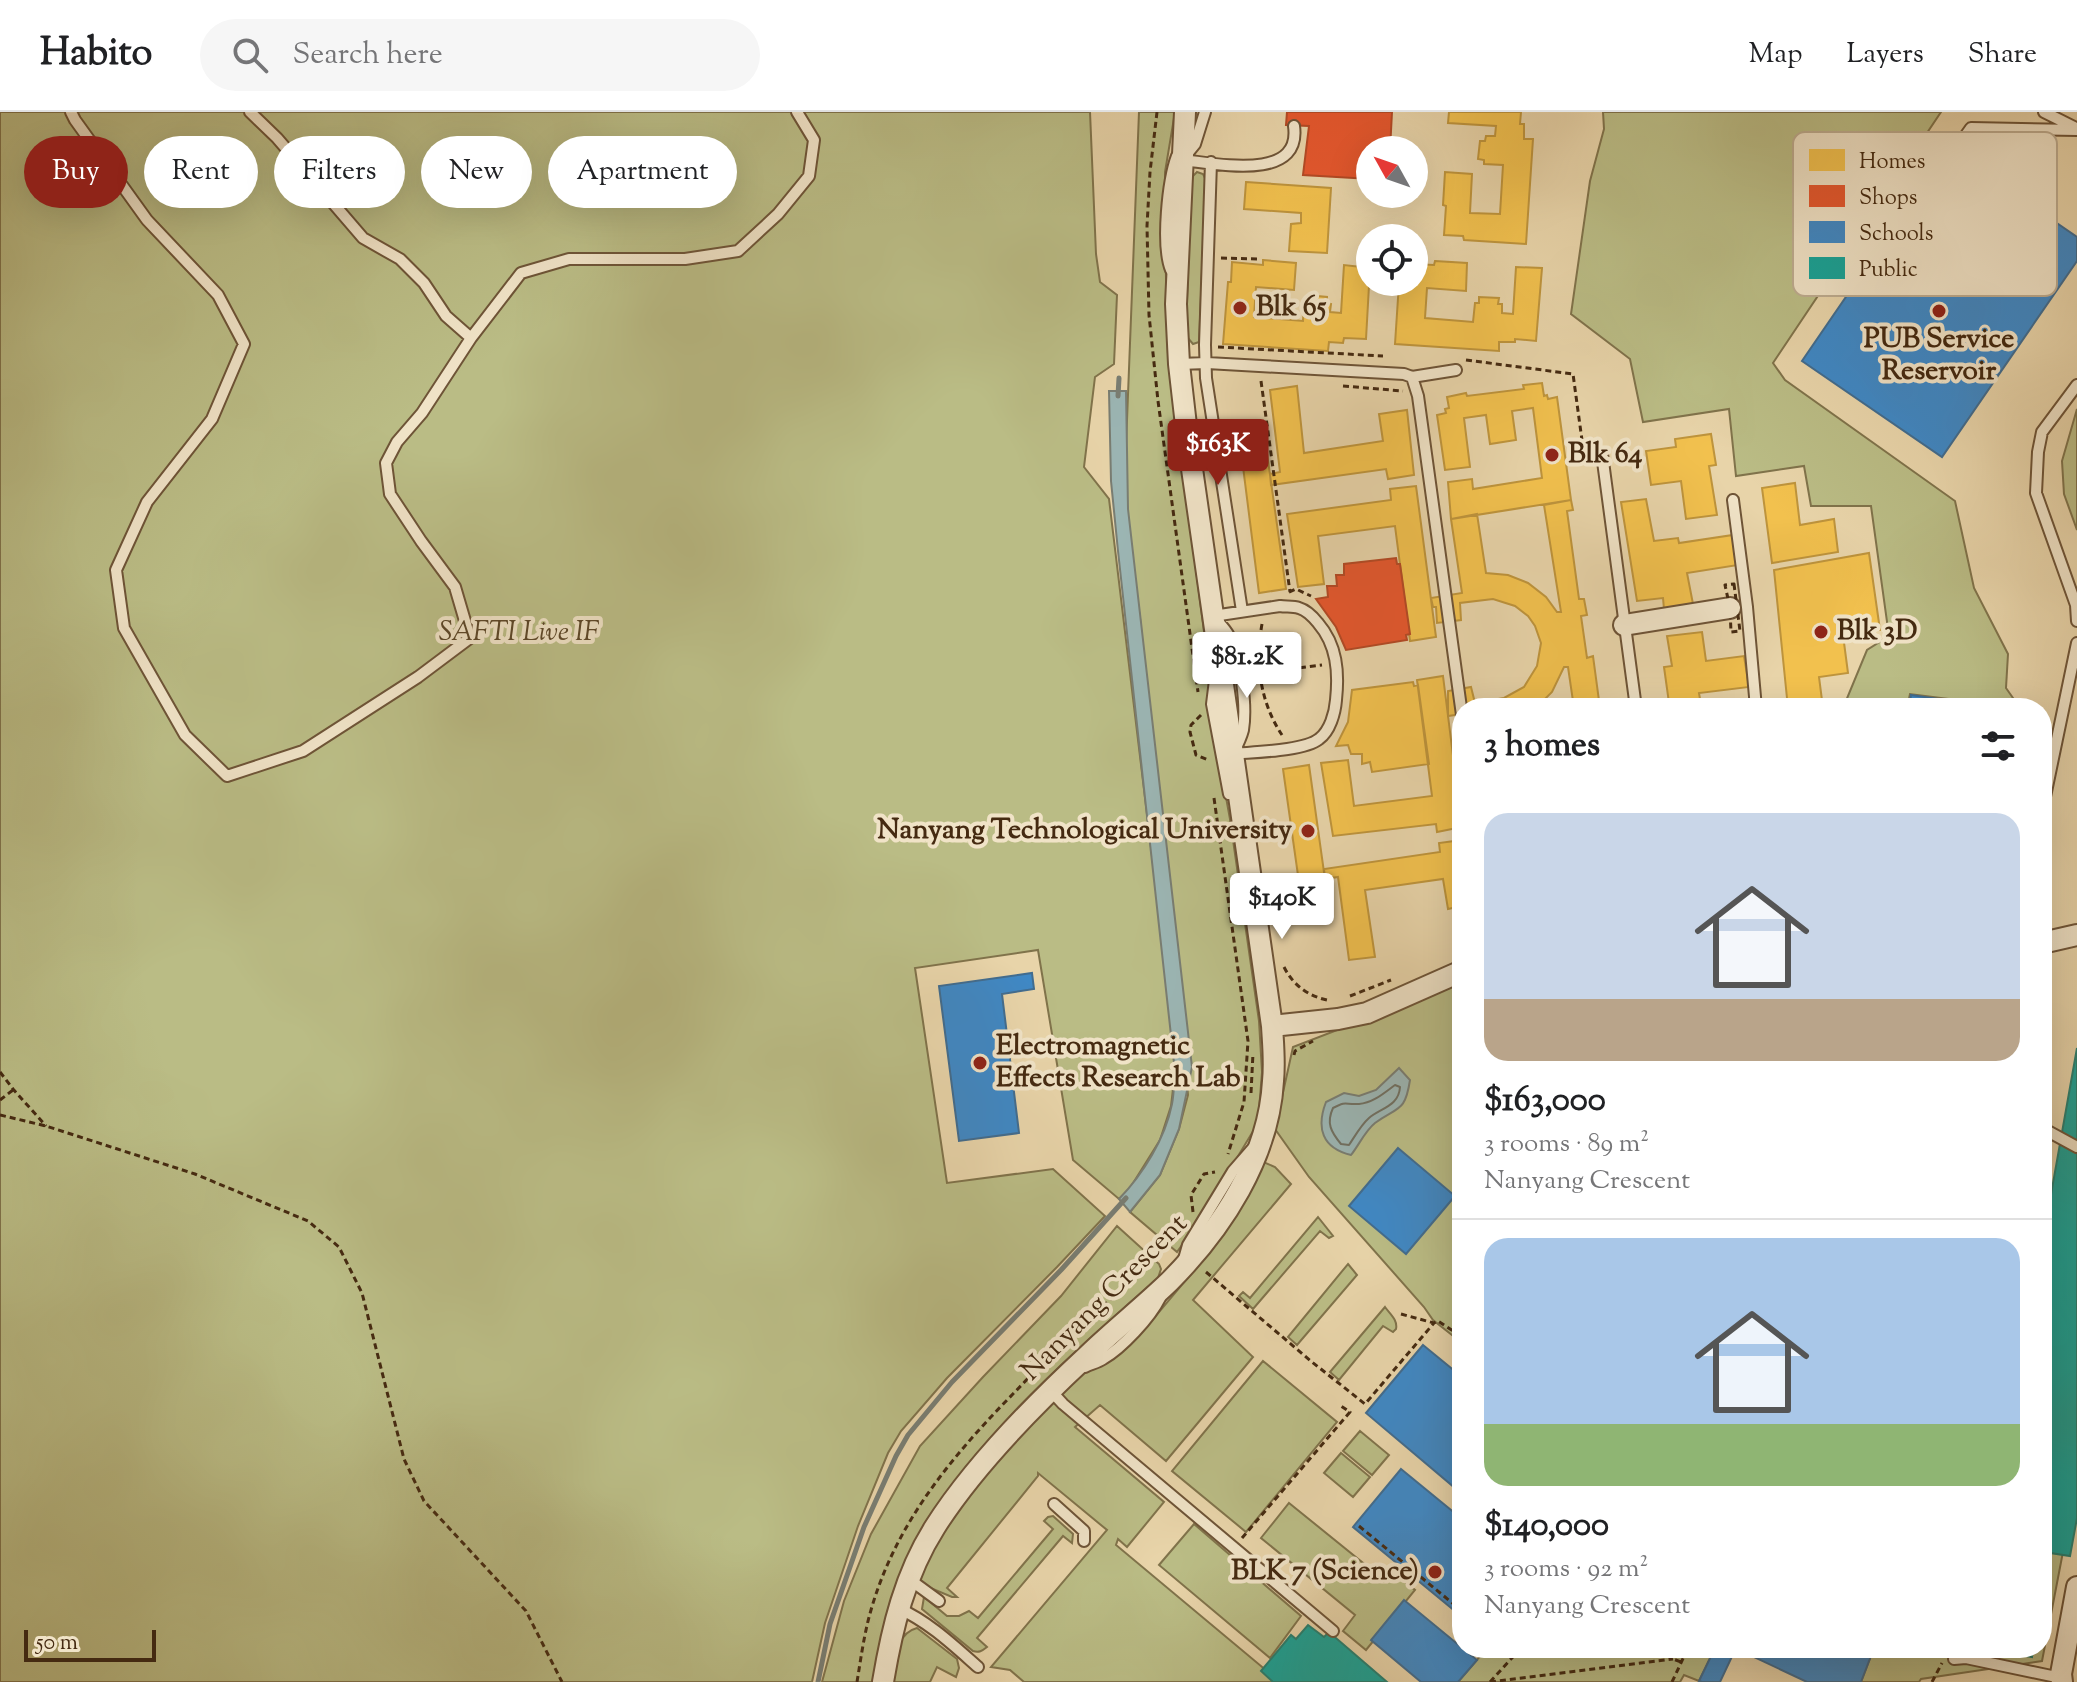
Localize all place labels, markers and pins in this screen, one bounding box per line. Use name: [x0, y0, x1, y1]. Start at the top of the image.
place label: Blk 65: [1256, 288, 1327, 328]
marker: Blk 65: [1231, 299, 1249, 317]
marker: PUB Service Reservoir: [1930, 302, 1948, 320]
place label: PUB Service Reservoir: [1864, 320, 2014, 392]
pin: $163K: [1162, 419, 1274, 487]
place label: Blk 64: [1568, 435, 1642, 475]
marker: Blk 64: [1543, 446, 1561, 464]
place label: Blk 3D: [1837, 612, 1917, 652]
marker: Blk 3D: [1812, 623, 1830, 641]
pin: $81.2K: [1182, 632, 1312, 700]
place label: Nanyang Technological University: [877, 811, 1292, 851]
marker: Nanyang Technological University: [1299, 822, 1317, 840]
pin: $140K: [1226, 873, 1338, 941]
place label: Electromagnetic Effects Research Lab: [996, 1027, 1241, 1099]
marker: Electromagnetic Effects Research Lab: [971, 1054, 989, 1072]
place label: BLK 7 (Science): [1231, 1552, 1419, 1592]
marker: BLK 7 (Science): [1426, 1563, 1444, 1581]

